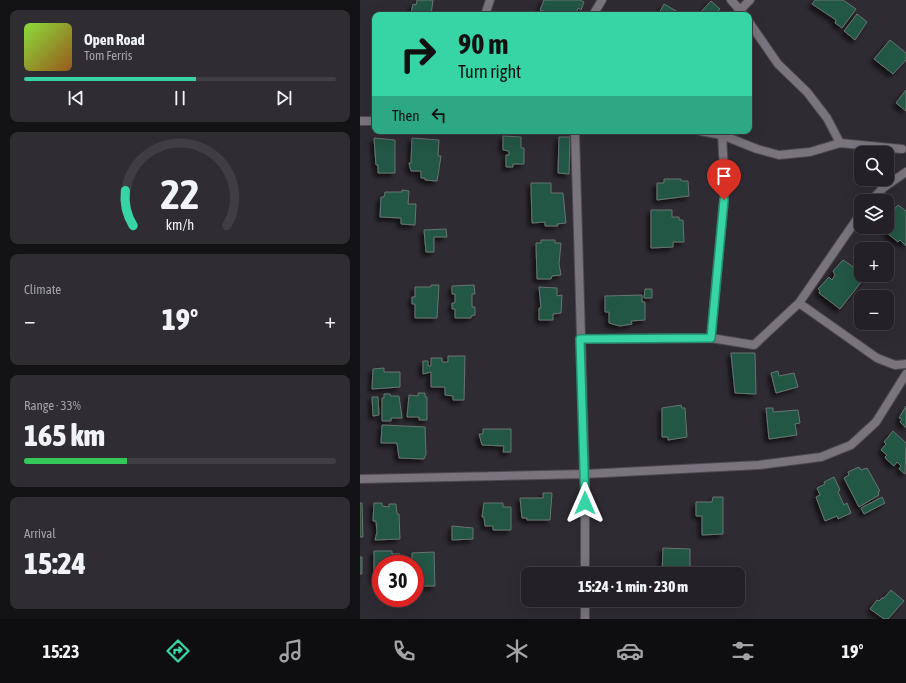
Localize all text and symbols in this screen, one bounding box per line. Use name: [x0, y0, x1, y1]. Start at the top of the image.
icon: right: [392, 28, 444, 80]
text: 90 m: [458, 28, 508, 60]
text: Open Road: [84, 31, 145, 48]
text: Tom Ferris: [84, 48, 132, 63]
text: Turn right: [458, 61, 521, 82]
icon: previous: [65, 87, 87, 109]
icon: pause: [169, 87, 191, 109]
icon: next: [273, 87, 295, 109]
icon: left: [428, 104, 450, 126]
text: Then: [392, 107, 420, 124]
map controls: [854, 146, 894, 330]
button: search: [854, 146, 894, 186]
pin: [707, 159, 741, 200]
icon: arrive: [713, 165, 735, 187]
text: 22: [160, 169, 200, 217]
button: layers: [854, 194, 894, 234]
text: km/h: [166, 216, 194, 232]
button: +: [854, 242, 894, 282]
text: Climate: [24, 282, 61, 297]
button: −: [854, 290, 894, 330]
text: 19°: [162, 302, 198, 336]
text: −: [24, 307, 35, 333]
text: +: [325, 307, 336, 333]
text: Range · 33%: [24, 398, 81, 413]
text: 165 km: [24, 418, 105, 452]
position arrow: [564, 482, 606, 524]
text: Arrival: [24, 526, 56, 541]
text: 15:24: [24, 546, 86, 580]
speed limit sign: 30: [372, 555, 424, 607]
text: 15:24 · 1 min · 230 m: [578, 578, 688, 595]
icon: directions: [164, 637, 192, 665]
icon: music: [277, 637, 305, 665]
icon: phone: [390, 637, 418, 665]
icon: climate: [503, 637, 531, 665]
icon: car: [616, 637, 644, 665]
icon: filters: [729, 637, 757, 665]
text: 15:23: [42, 641, 79, 662]
text: 19°: [842, 641, 864, 662]

